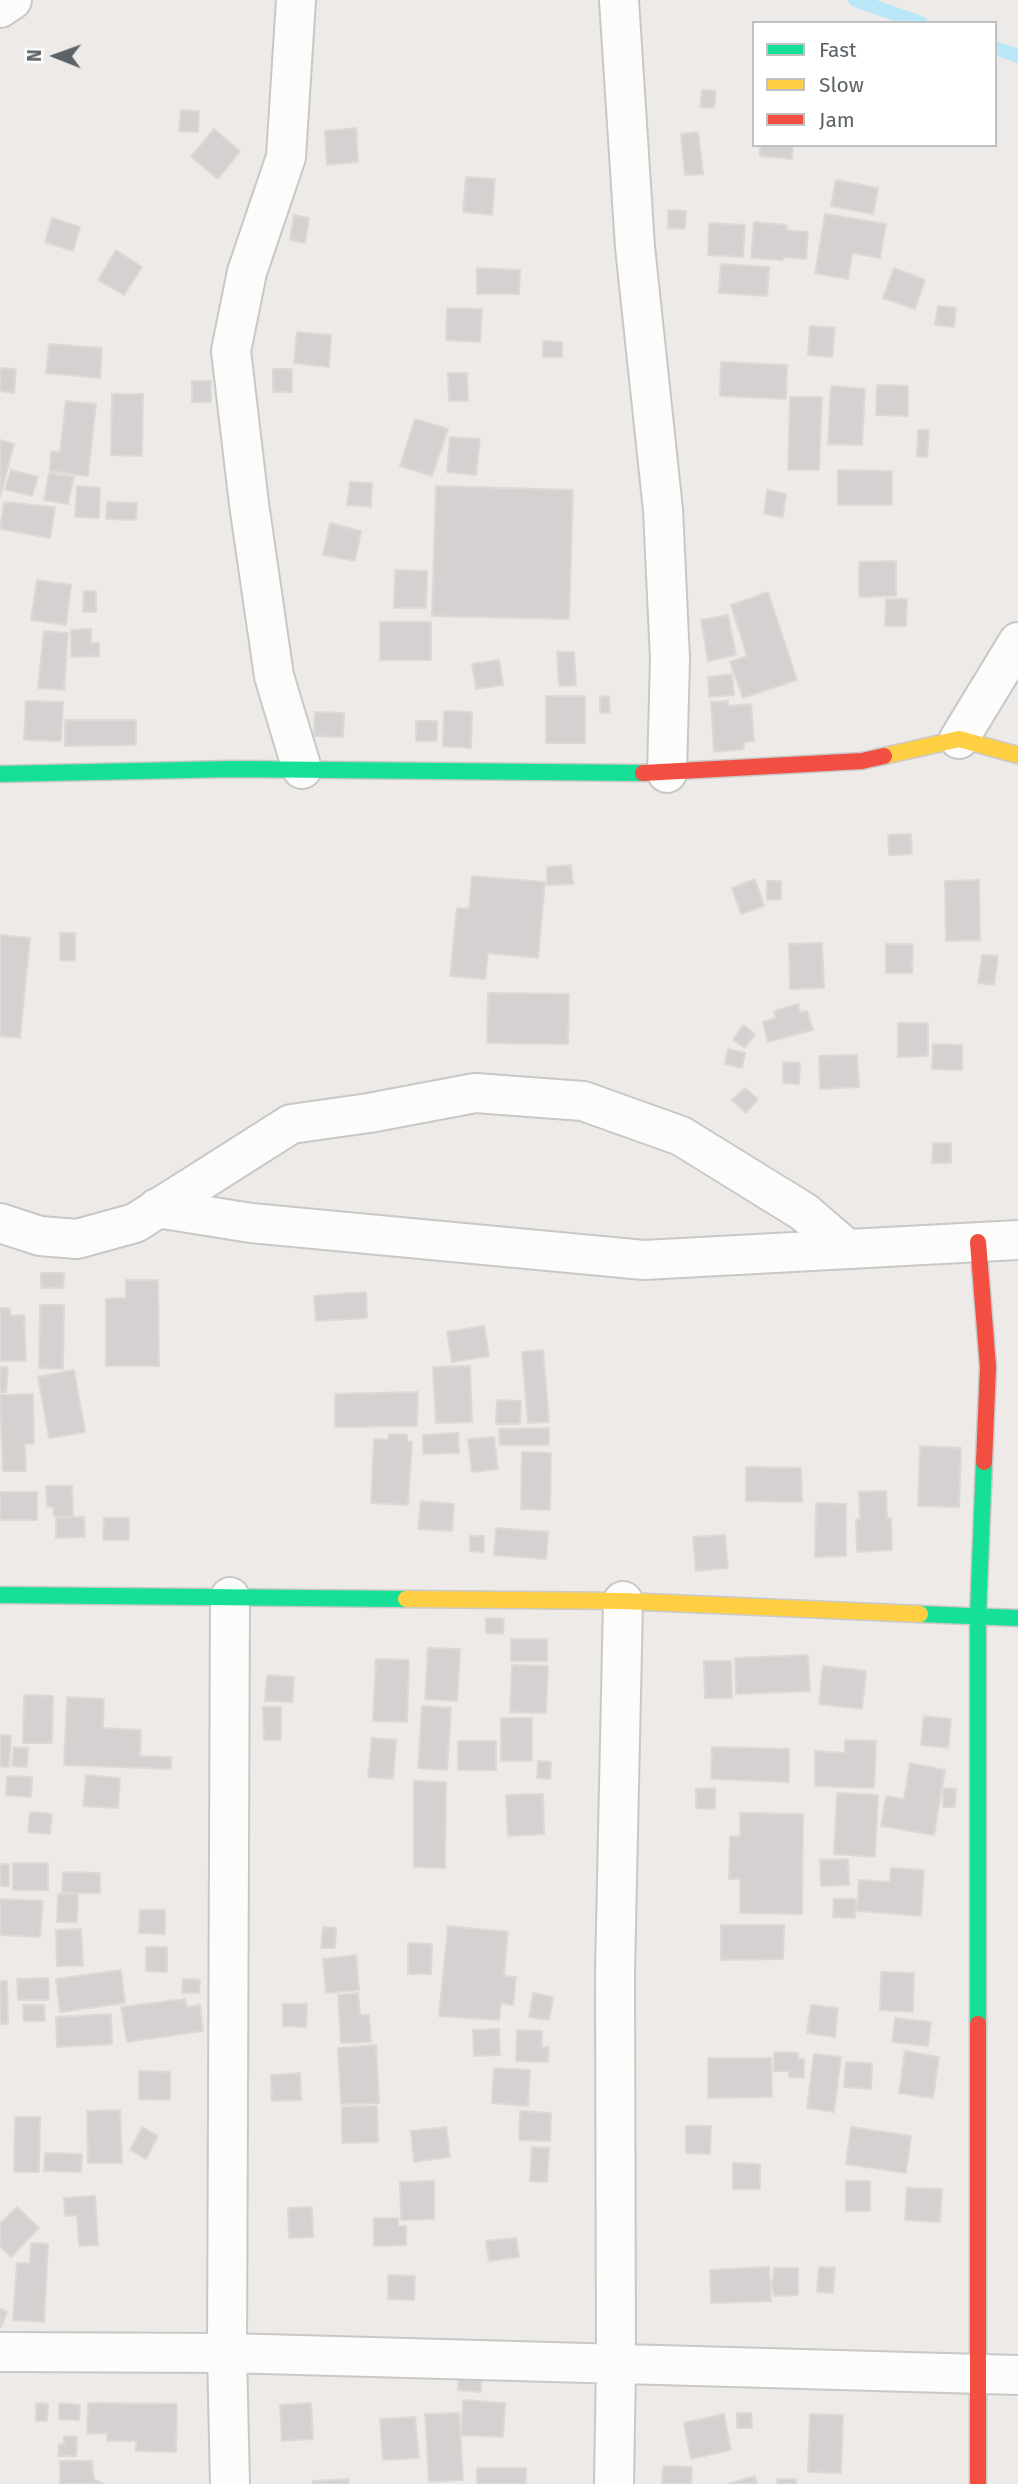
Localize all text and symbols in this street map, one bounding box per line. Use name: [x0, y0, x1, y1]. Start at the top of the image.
north arrow: [21, 21, 91, 91]
legend: [752, 21, 997, 147]
text: Fast: [819, 37, 857, 63]
text: N: [23, 49, 46, 62]
text: Slow: [819, 72, 864, 98]
text: Jam: [819, 107, 855, 133]

